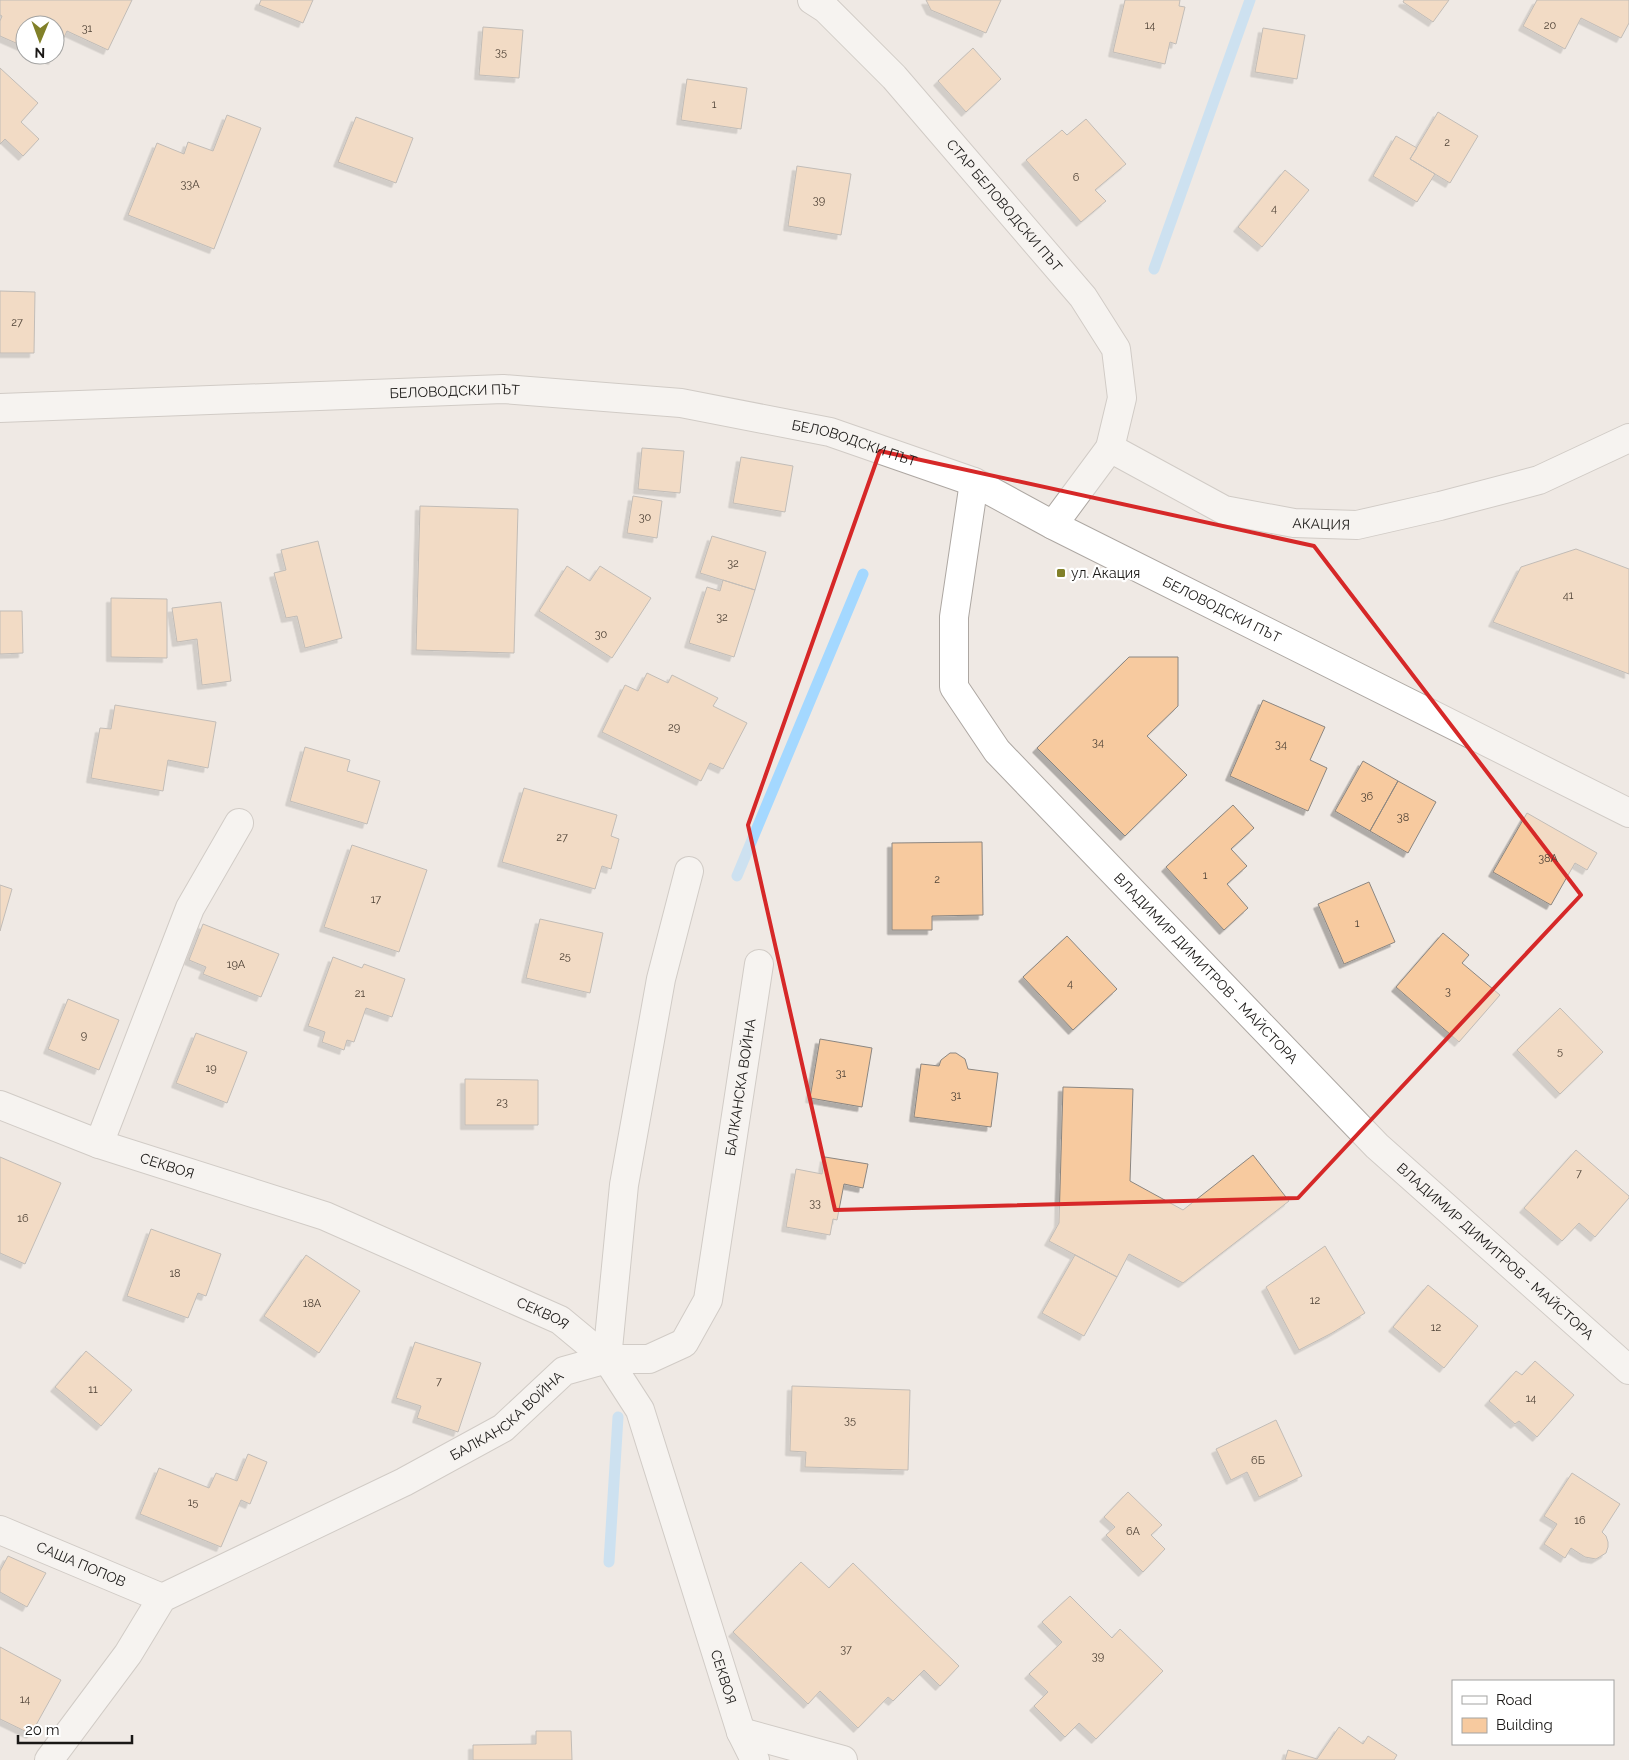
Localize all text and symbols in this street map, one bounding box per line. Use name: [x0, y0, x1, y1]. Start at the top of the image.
north arrow: [15, 15, 65, 65]
house number: 14: [1145, 19, 1155, 32]
house number: 20: [1544, 19, 1556, 32]
house number: 31: [82, 22, 93, 35]
text: N: [34, 45, 45, 61]
house number: 35: [495, 46, 507, 59]
house number: 1: [712, 98, 717, 111]
street label: СТАР БЕЛОВОДСКИ ПЪТ: [943, 136, 1066, 275]
house number: 2: [1444, 136, 1450, 149]
house number: 6: [1073, 171, 1080, 184]
house number: 33А: [180, 178, 200, 191]
house number: 39: [813, 194, 825, 207]
house number: 4: [1271, 202, 1277, 215]
house number: 27: [11, 316, 23, 329]
street label: БЕЛОВОДСКИ ПЪТ: [389, 381, 521, 401]
street label: БЕЛОВОДСКИ ПЪТ: [790, 417, 919, 470]
house number: 30: [639, 511, 652, 524]
street label: АКАЦИЯ: [1292, 515, 1350, 533]
house number: 32: [727, 557, 739, 570]
place label: ул. Акация: [1071, 565, 1140, 581]
marker: ул. Акация: [1055, 567, 1067, 579]
street label: БЕЛОВОДСКИ ПЪТ: [1160, 573, 1284, 646]
house number: 41: [1563, 589, 1574, 602]
house number: 32: [716, 611, 728, 624]
house number: 30: [595, 628, 608, 641]
house number: 29: [668, 721, 680, 734]
house number: 34: [1092, 736, 1104, 749]
house number: 34: [1275, 738, 1287, 751]
house number: 36: [1361, 790, 1374, 803]
house number: 38: [1397, 811, 1409, 824]
house number: 27: [556, 831, 568, 844]
house number: 38А: [1538, 852, 1558, 865]
house number: 1: [1203, 869, 1208, 882]
street label: ВЛАДИМИР ДИМИТРОВ - МАЙСТОРА: [1111, 870, 1301, 1067]
house number: 2: [934, 873, 940, 886]
house number: 17: [371, 893, 381, 906]
house number: 1: [1355, 917, 1360, 930]
house number: 25: [559, 950, 571, 963]
house number: 19А: [227, 958, 246, 971]
house number: 4: [1067, 977, 1073, 990]
house number: 3: [1445, 985, 1451, 998]
house number: 21: [355, 987, 366, 1000]
street label: БАЛКАНСКА ВОЙНА: [722, 1017, 759, 1157]
house number: 9: [81, 1029, 87, 1042]
house number: 5: [1557, 1045, 1563, 1058]
house number: 19: [205, 1062, 217, 1075]
house number: 31: [836, 1067, 847, 1080]
house number: 31: [951, 1089, 962, 1102]
house number: 23: [496, 1096, 508, 1109]
street label: СЕКВОЯ: [138, 1150, 196, 1182]
street label: ВЛАДИМИР ДИМИТРОВ - МАЙСТОРА: [1394, 1160, 1597, 1343]
house number: 7: [1576, 1167, 1582, 1180]
house number: 33: [809, 1197, 821, 1210]
house number: 16: [17, 1212, 29, 1225]
house number: 18: [169, 1267, 181, 1280]
street label: СЕКВОЯ: [514, 1294, 572, 1332]
house number: 12: [1310, 1294, 1320, 1307]
house number: 18А: [303, 1297, 322, 1310]
house number: 12: [1431, 1321, 1441, 1334]
street label: БАЛКАНСКА ВОЙНА: [447, 1368, 567, 1463]
house number: 7: [436, 1375, 442, 1388]
house number: 11: [88, 1383, 98, 1396]
house number: 14: [1526, 1392, 1536, 1405]
house number: 35: [844, 1414, 856, 1427]
house number: 6Б: [1251, 1454, 1265, 1467]
house number: 15: [188, 1496, 198, 1509]
house number: 16: [1574, 1514, 1586, 1527]
house number: 6A: [1126, 1525, 1141, 1538]
street label: САША ПОПОВ: [34, 1538, 128, 1590]
house number: 37: [840, 1643, 852, 1656]
street label: СЕКВОЯ: [708, 1648, 740, 1706]
house number: 39: [1092, 1650, 1104, 1663]
legend: [1452, 1680, 1614, 1745]
text: Road: [1496, 1691, 1532, 1709]
house number: 14: [20, 1693, 30, 1706]
scale bar: [18, 1712, 131, 1744]
text: Building: [1496, 1716, 1553, 1734]
text: 20 m: [25, 1721, 60, 1739]

